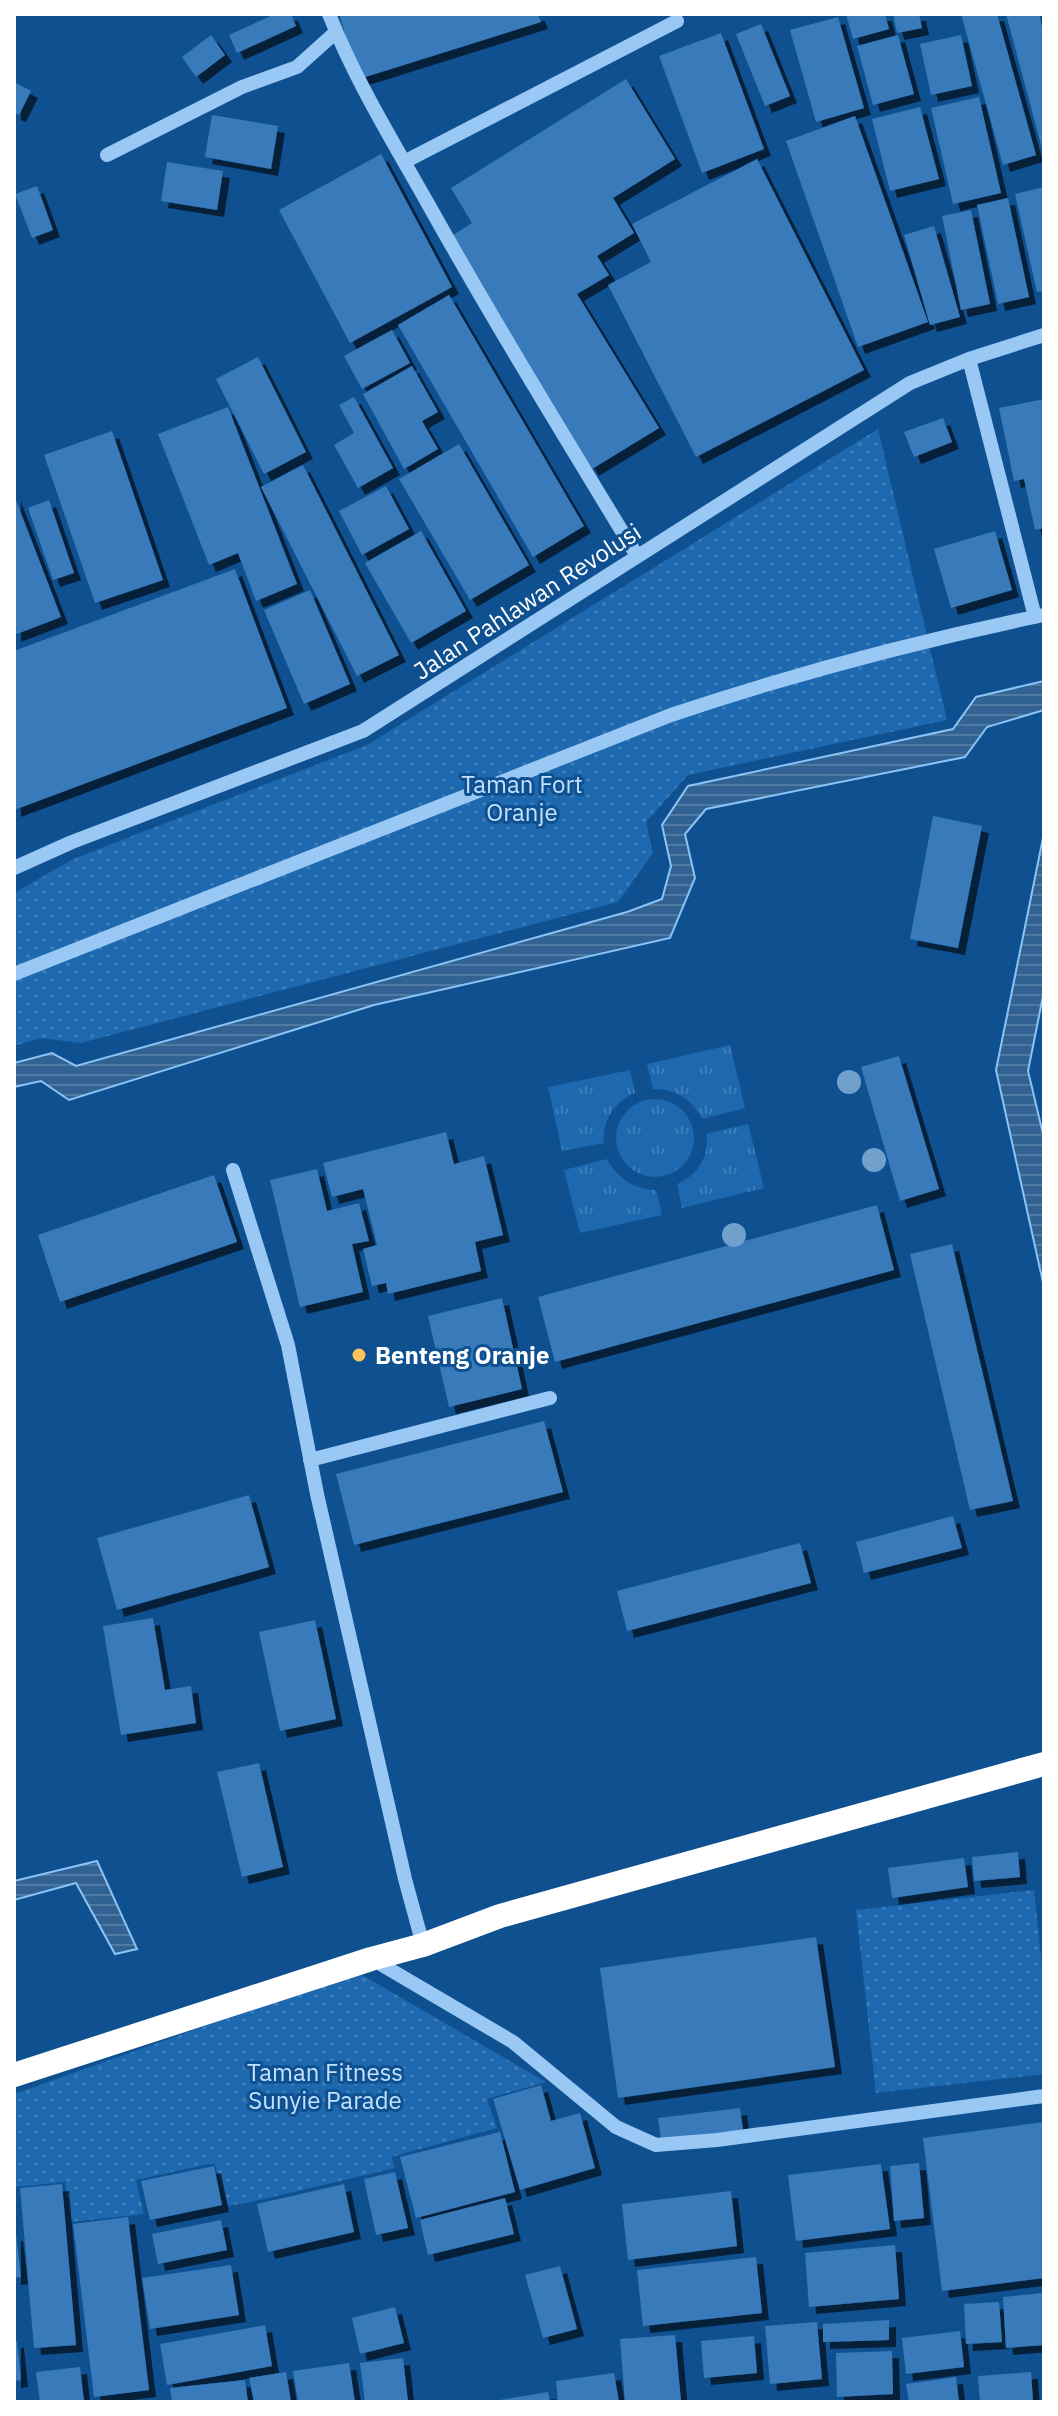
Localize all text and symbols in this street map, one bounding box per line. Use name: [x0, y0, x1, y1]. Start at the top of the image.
street label: Jalan Pahlawan Revolusi: [407, 515, 647, 687]
park label: Taman Fort Oranje: [461, 768, 583, 828]
place label: Benteng Oranje: [375, 1339, 549, 1371]
marker: Benteng Oranje: [350, 1346, 368, 1364]
park label: Taman Fitness Sunyie Parade: [247, 2056, 403, 2116]

